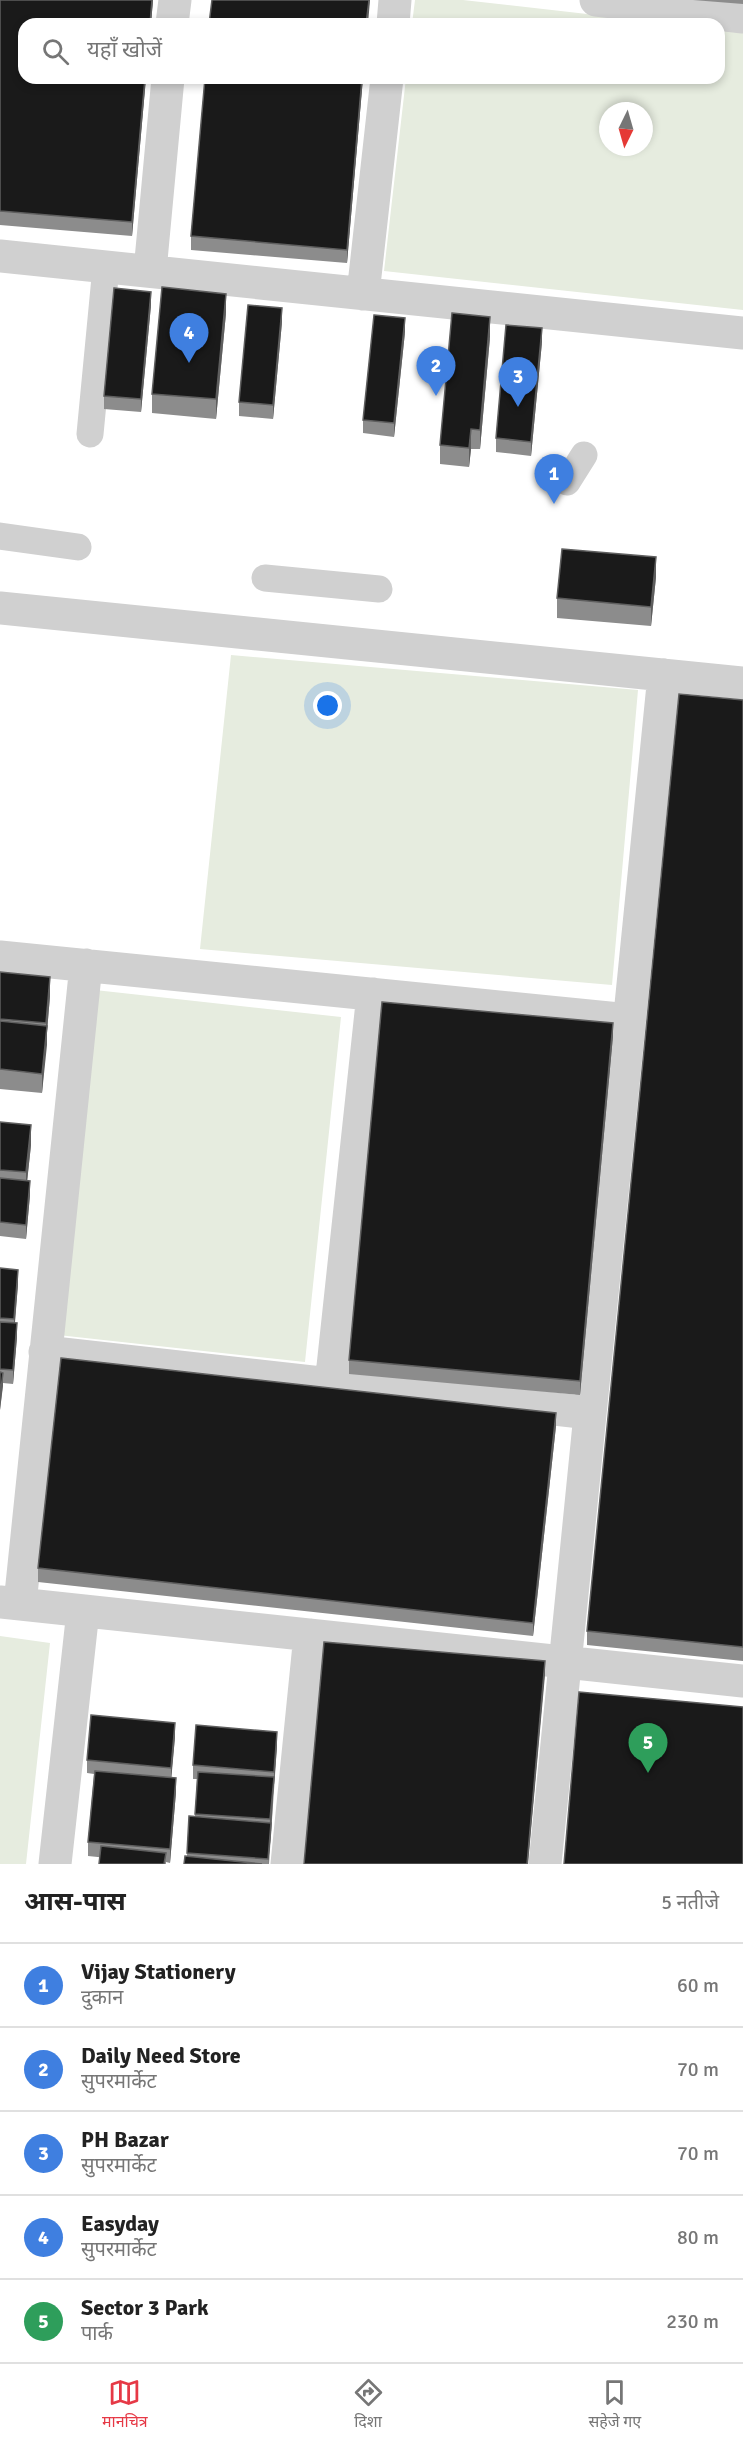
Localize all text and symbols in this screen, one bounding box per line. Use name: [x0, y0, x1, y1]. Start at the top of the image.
search box: [18, 18, 725, 84]
icon: search: [39, 35, 72, 68]
text: यहाँ खोजें: [87, 36, 162, 63]
north arrow: [599, 102, 653, 156]
pin: 4: [170, 314, 208, 363]
pin: 2: [416, 346, 456, 396]
pin: 3: [498, 358, 538, 407]
pin: 1: [534, 454, 574, 504]
your location: [313, 691, 342, 720]
pin: 5: [628, 1724, 668, 1773]
text: आस-पास: [24, 1886, 126, 1918]
text: 5 नतीजे: [661, 1890, 719, 1915]
text: Vijay Stationery: [81, 1958, 236, 1985]
text: 1: [38, 1973, 49, 1998]
text: 60 m: [677, 1973, 719, 1998]
text: दुकान: [81, 1985, 123, 2010]
text: Daily Need Store: [81, 2042, 241, 2069]
text: 2: [38, 2057, 49, 2082]
text: 70 m: [677, 2057, 719, 2082]
text: सुपरमार्केट: [81, 2069, 157, 2094]
text: PH Bazar: [81, 2126, 169, 2153]
text: 3: [38, 2141, 49, 2166]
text: 70 m: [677, 2141, 719, 2166]
text: सुपरमार्केट: [81, 2153, 157, 2178]
text: Easyday: [81, 2210, 159, 2237]
text: 4: [38, 2225, 49, 2250]
text: 80 m: [677, 2225, 719, 2250]
text: सुपरमार्केट: [81, 2237, 157, 2262]
text: Sector 3 Park: [81, 2294, 209, 2321]
text: 5: [38, 2309, 49, 2334]
text: 230 m: [666, 2309, 719, 2334]
text: पार्क: [81, 2321, 113, 2346]
tab: मानचित्र: [102, 2376, 148, 2434]
tab: दिशा: [352, 2376, 385, 2434]
tab: सहेजे गए: [588, 2376, 641, 2434]

